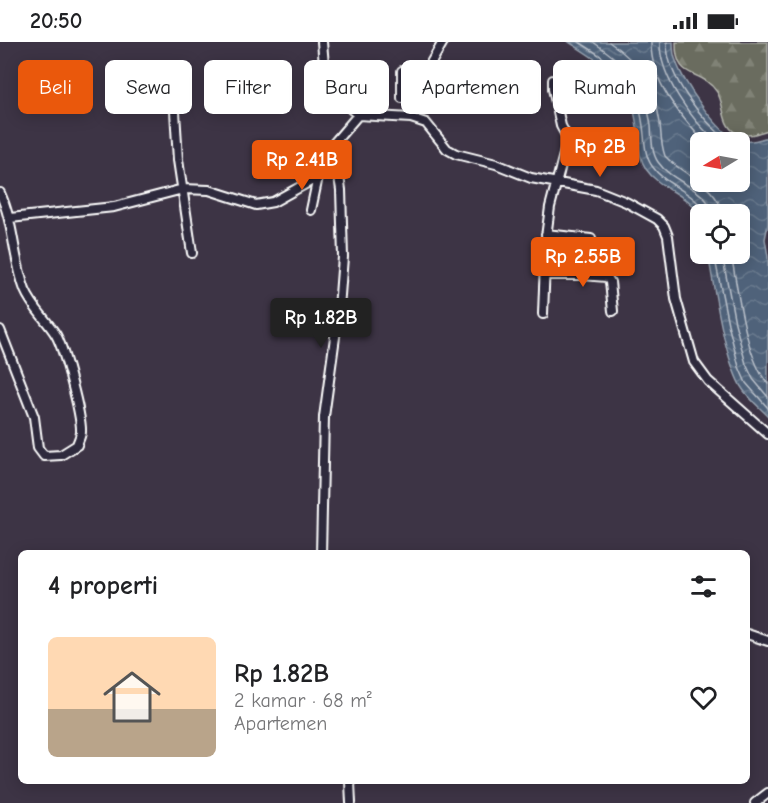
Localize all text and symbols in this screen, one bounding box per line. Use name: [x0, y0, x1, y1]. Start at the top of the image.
text: 20:50: [30, 8, 82, 34]
chip: Beli: [18, 60, 93, 114]
chip: Sewa: [105, 60, 192, 114]
chip: Filter: [204, 60, 292, 114]
chip: Baru: [304, 60, 389, 114]
chip: Apartemen: [401, 60, 541, 114]
chip: Rumah: [553, 60, 657, 114]
pin: Rp 2B: [558, 127, 642, 178]
north arrow: [690, 132, 750, 192]
map controls: [690, 132, 750, 264]
text: Rp 2B: [574, 135, 626, 158]
pin: Rp 2.41B: [240, 140, 364, 191]
text: Rp 2.41B: [266, 148, 338, 171]
button: locate: [690, 204, 750, 264]
pin: Rp 2.55B: [521, 237, 645, 288]
text: Rp 2.55B: [545, 245, 621, 268]
pin: Rp 1.82B: [259, 298, 383, 349]
text: Rp 1.82B: [284, 306, 358, 329]
icon: filters: [687, 570, 720, 603]
text: 4 properti: [48, 571, 158, 601]
text: Rp 1.82B: [234, 659, 329, 689]
icon: home: [96, 661, 168, 733]
icon: heart: [687, 681, 720, 714]
text: 2 kamar · 68 m²: [234, 689, 372, 712]
text: Apartemen: [234, 712, 327, 735]

